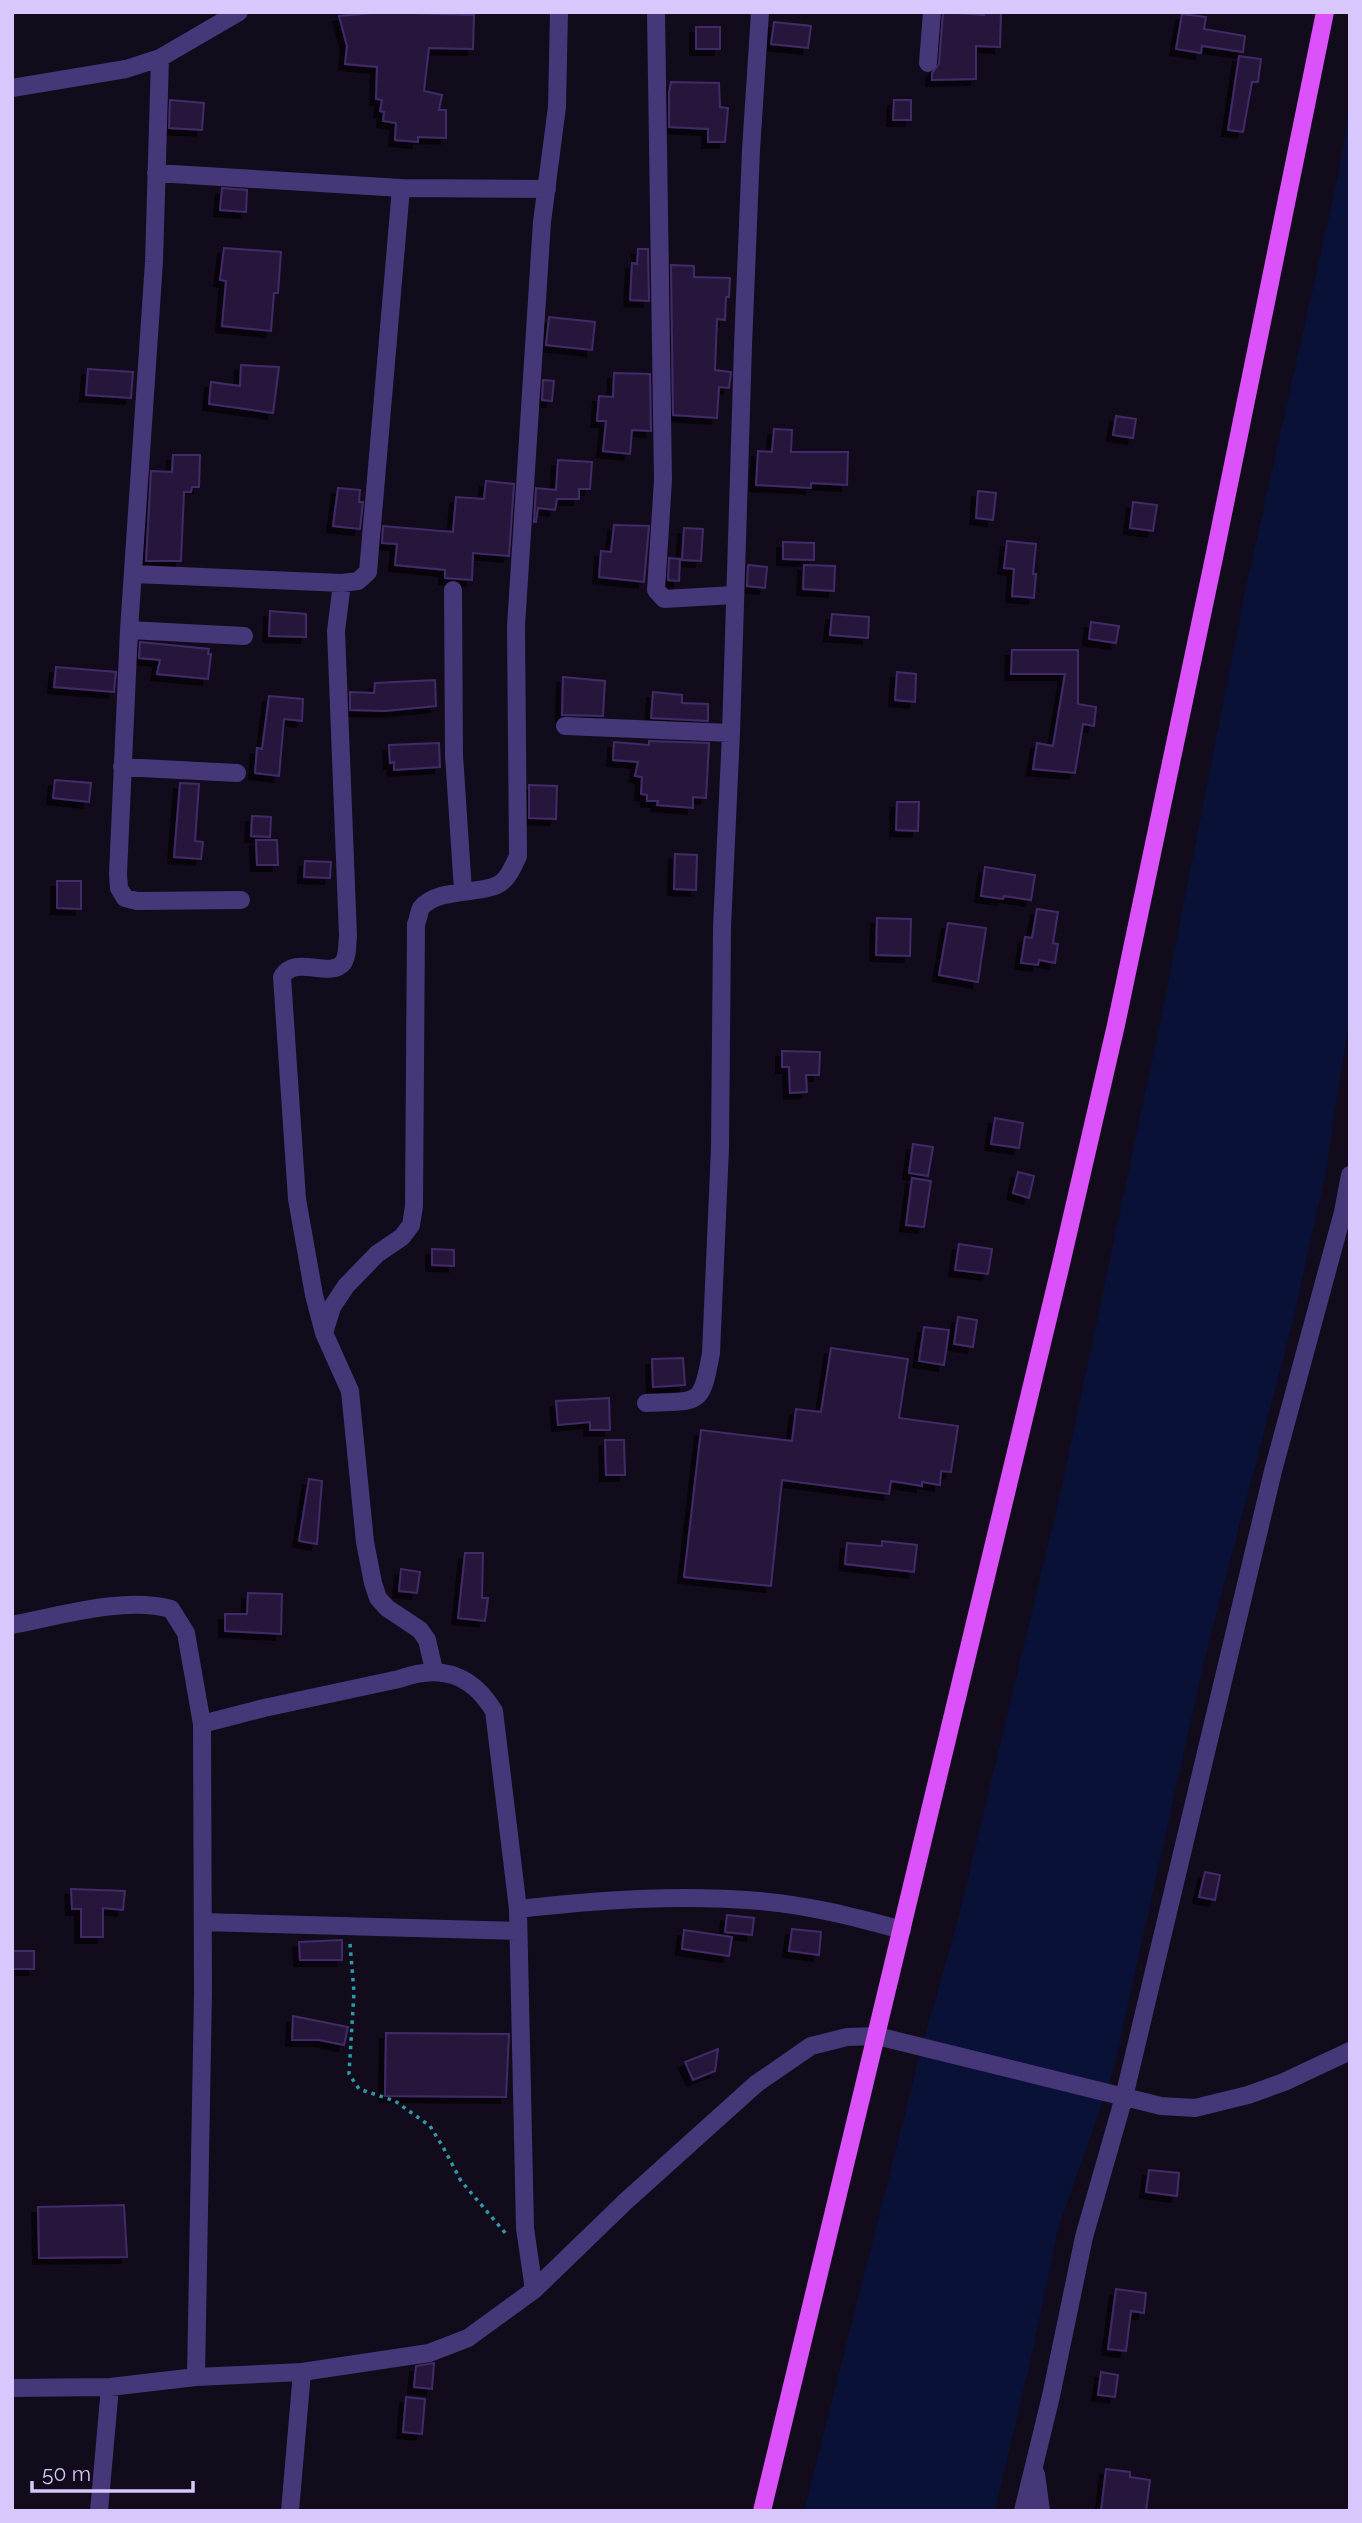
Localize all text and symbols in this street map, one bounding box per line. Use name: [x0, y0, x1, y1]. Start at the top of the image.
scale bar: [32, 2450, 192, 2494]
text: 50 m: [42, 2461, 91, 2486]

